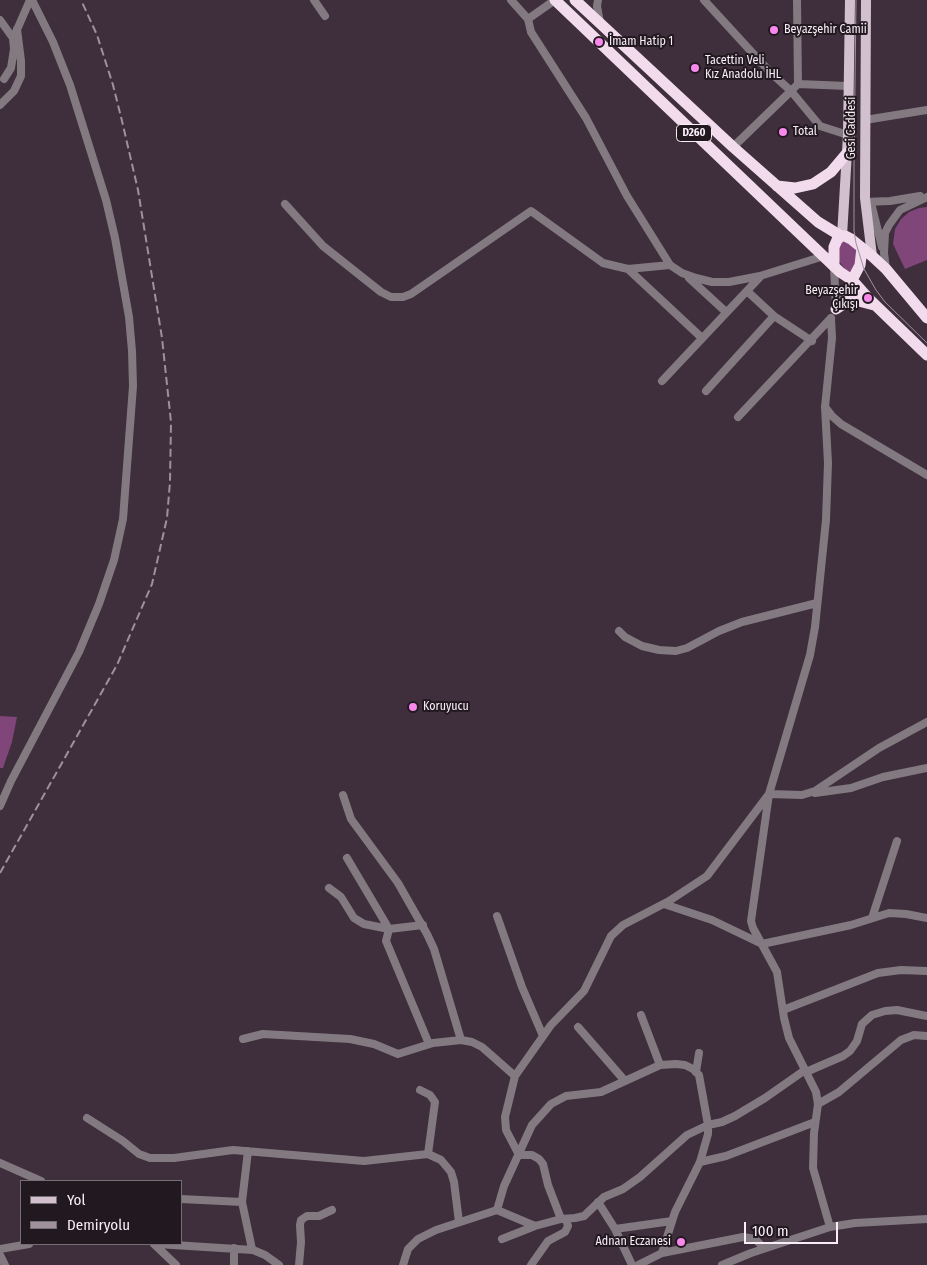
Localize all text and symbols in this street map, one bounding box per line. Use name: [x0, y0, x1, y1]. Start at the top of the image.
place label: Beyazşehir Camii: [784, 23, 867, 37]
marker: Beyazşehir Camii: [768, 24, 780, 36]
place label: İmam Hatip 1: [609, 35, 673, 49]
marker: İmam Hatip 1: [593, 36, 605, 48]
place label: Tacettin Veli Kız Anadolu İHL: [705, 54, 781, 82]
marker: Tacettin Veli Kız Anadolu İHL: [689, 62, 701, 74]
street label: Gesi Caddesi: [845, 97, 859, 159]
road number: D260: [676, 125, 712, 142]
place label: Total: [793, 125, 817, 139]
marker: Total: [777, 126, 789, 138]
place label: Beyazşehir Çıkışı: [805, 284, 858, 312]
marker: Beyazşehir Çıkışı: [862, 292, 874, 304]
place label: Koruyucu: [423, 700, 469, 714]
marker: Koruyucu: [407, 701, 419, 713]
legend: [20, 1180, 182, 1245]
text: Yol: [67, 1191, 85, 1209]
scale bar: [747, 1212, 841, 1244]
text: Demiryolu: [67, 1216, 130, 1234]
text: 100 m: [752, 1222, 789, 1240]
place label: Adnan Eczanesi: [596, 1235, 671, 1249]
marker: Adnan Eczanesi: [675, 1236, 687, 1248]

